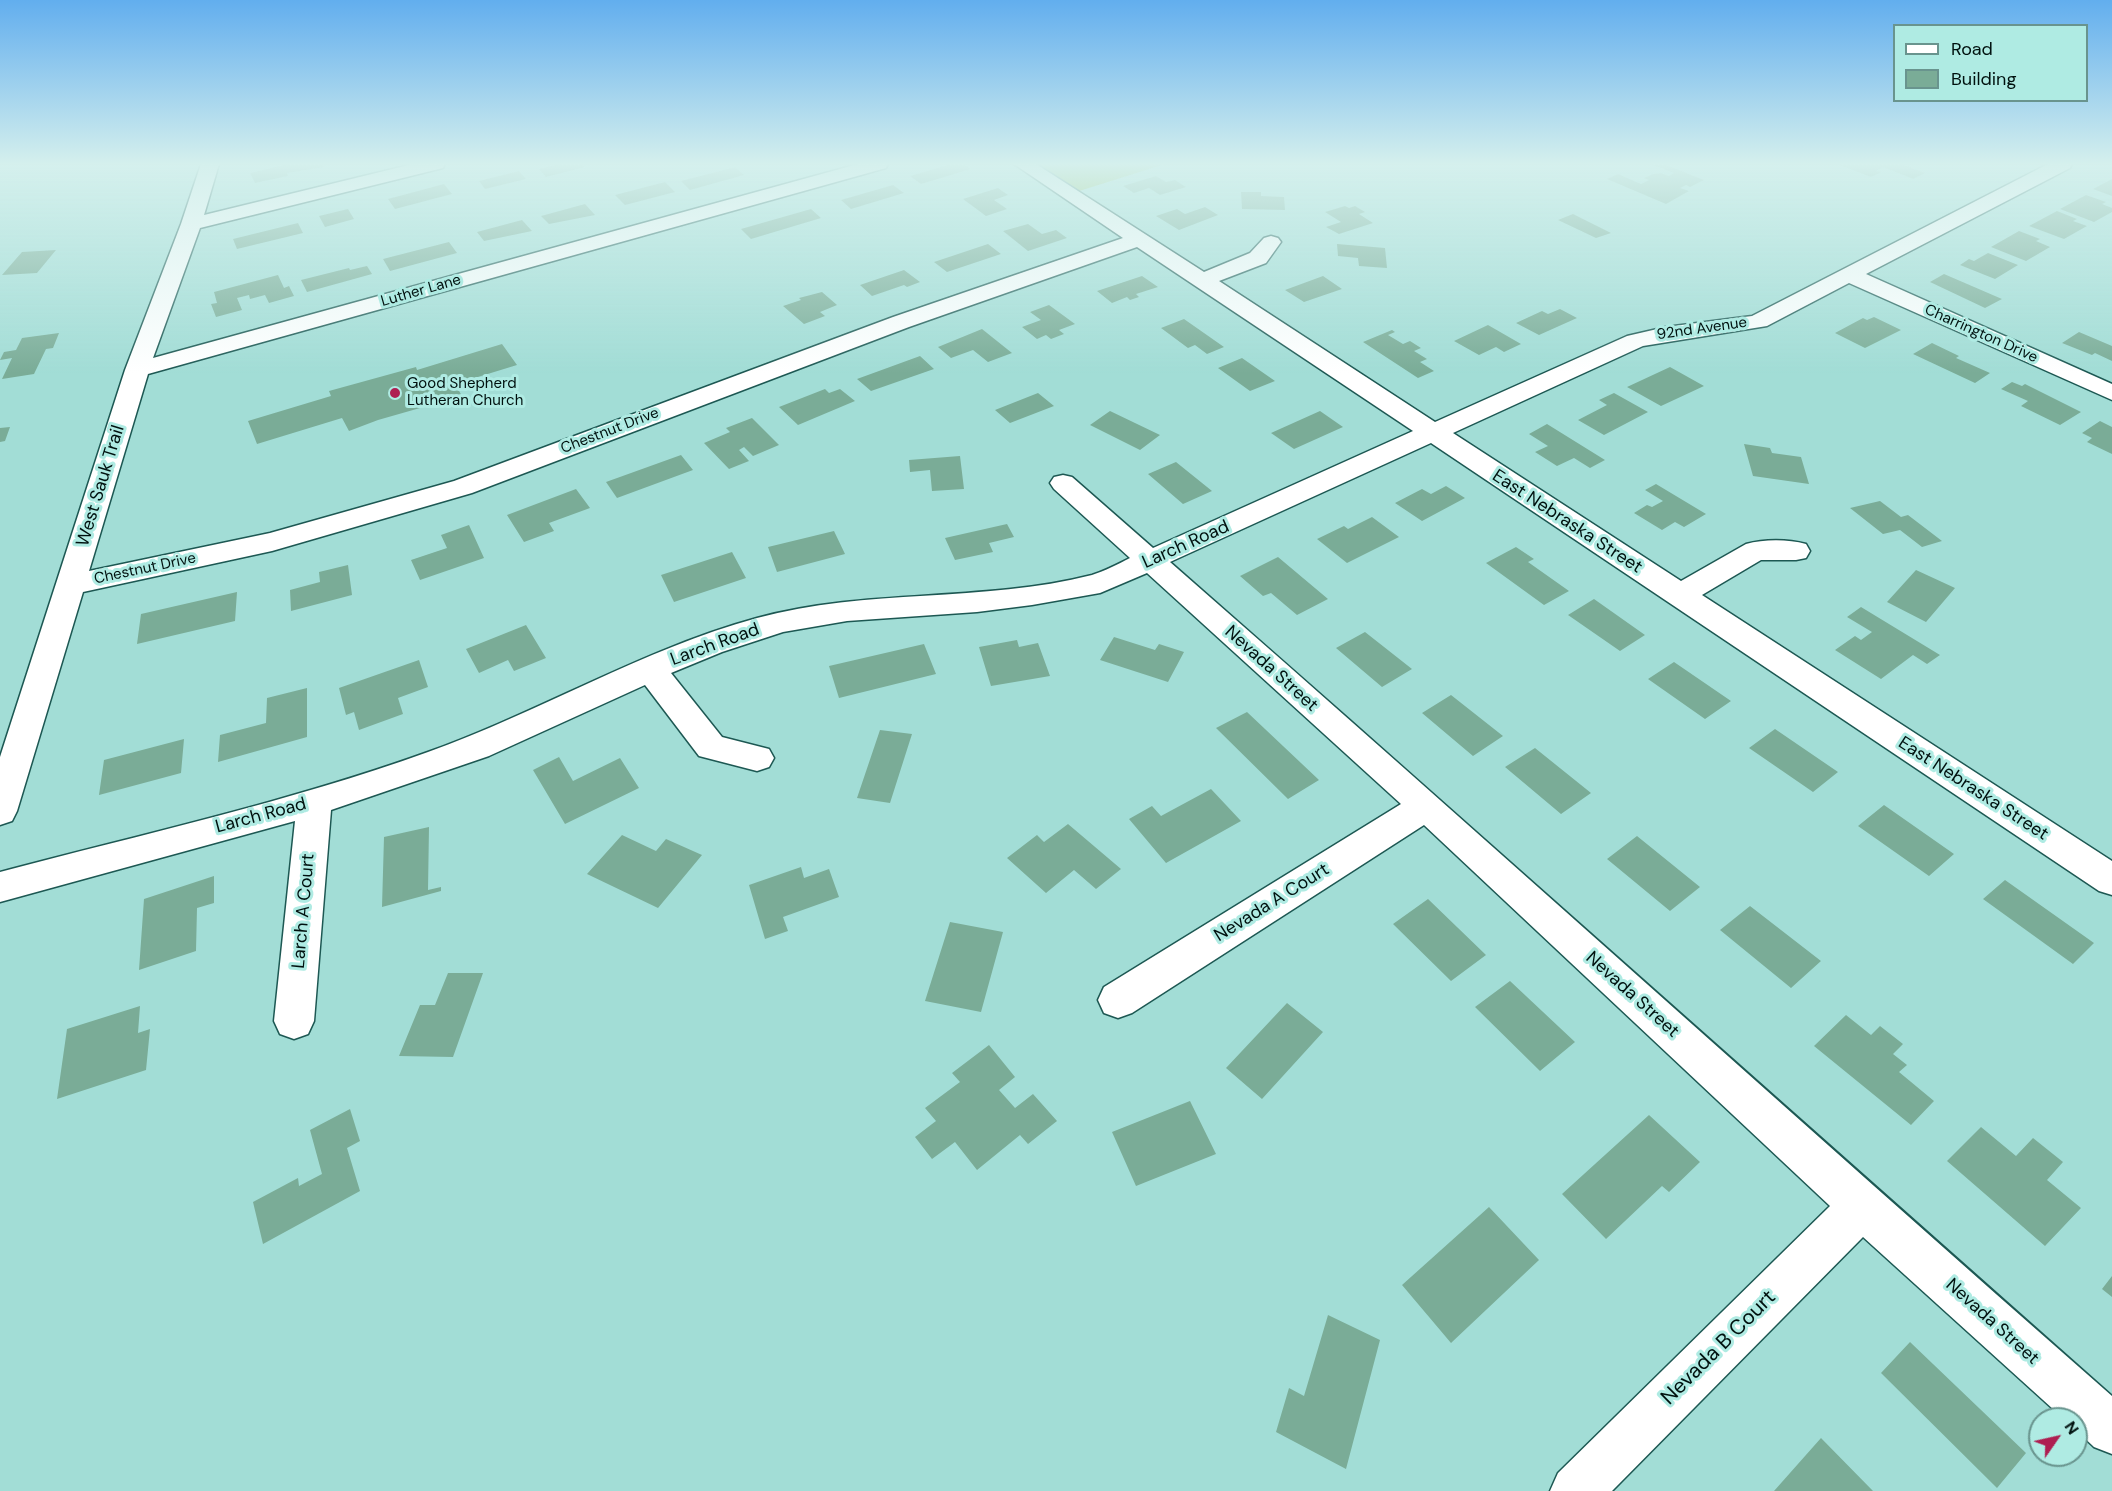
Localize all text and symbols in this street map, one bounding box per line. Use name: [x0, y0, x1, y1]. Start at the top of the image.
legend: [1893, 24, 2088, 102]
text: Road: [1951, 37, 1993, 61]
text: Building: [1951, 67, 2016, 91]
street label: Luther Lane: [379, 271, 463, 311]
street label: Charrington Drive: [1922, 301, 2040, 367]
street label: 92nd Avenue: [1656, 314, 1748, 344]
place label: Good Shepherd Lutheran Church: [407, 375, 523, 410]
marker: Good Shepherd Lutheran Church: [388, 386, 402, 400]
street label: Chestnut Drive: [558, 404, 662, 458]
street label: West Sauk Trail: [72, 423, 130, 549]
street label: East Nebraska Street: [1488, 465, 1646, 579]
street label: Larch Road: [1139, 516, 1233, 574]
street label: Chestnut Drive: [92, 549, 198, 589]
street label: Larch Road: [668, 619, 762, 671]
street label: Nevada Street: [1220, 621, 1322, 717]
street label: East Nebraska Street: [1894, 732, 2052, 846]
street label: Larch Road: [213, 794, 309, 838]
street label: Larch A Court: [288, 853, 320, 969]
street label: Nevada A Court: [1211, 859, 1333, 947]
street label: Nevada Street: [1581, 947, 1683, 1043]
street label: Nevada Street: [1941, 1274, 2043, 1370]
street label: Nevada B Court: [1656, 1285, 1782, 1411]
north arrow: [2028, 1407, 2088, 1467]
text: N: [2060, 1417, 2084, 1438]

